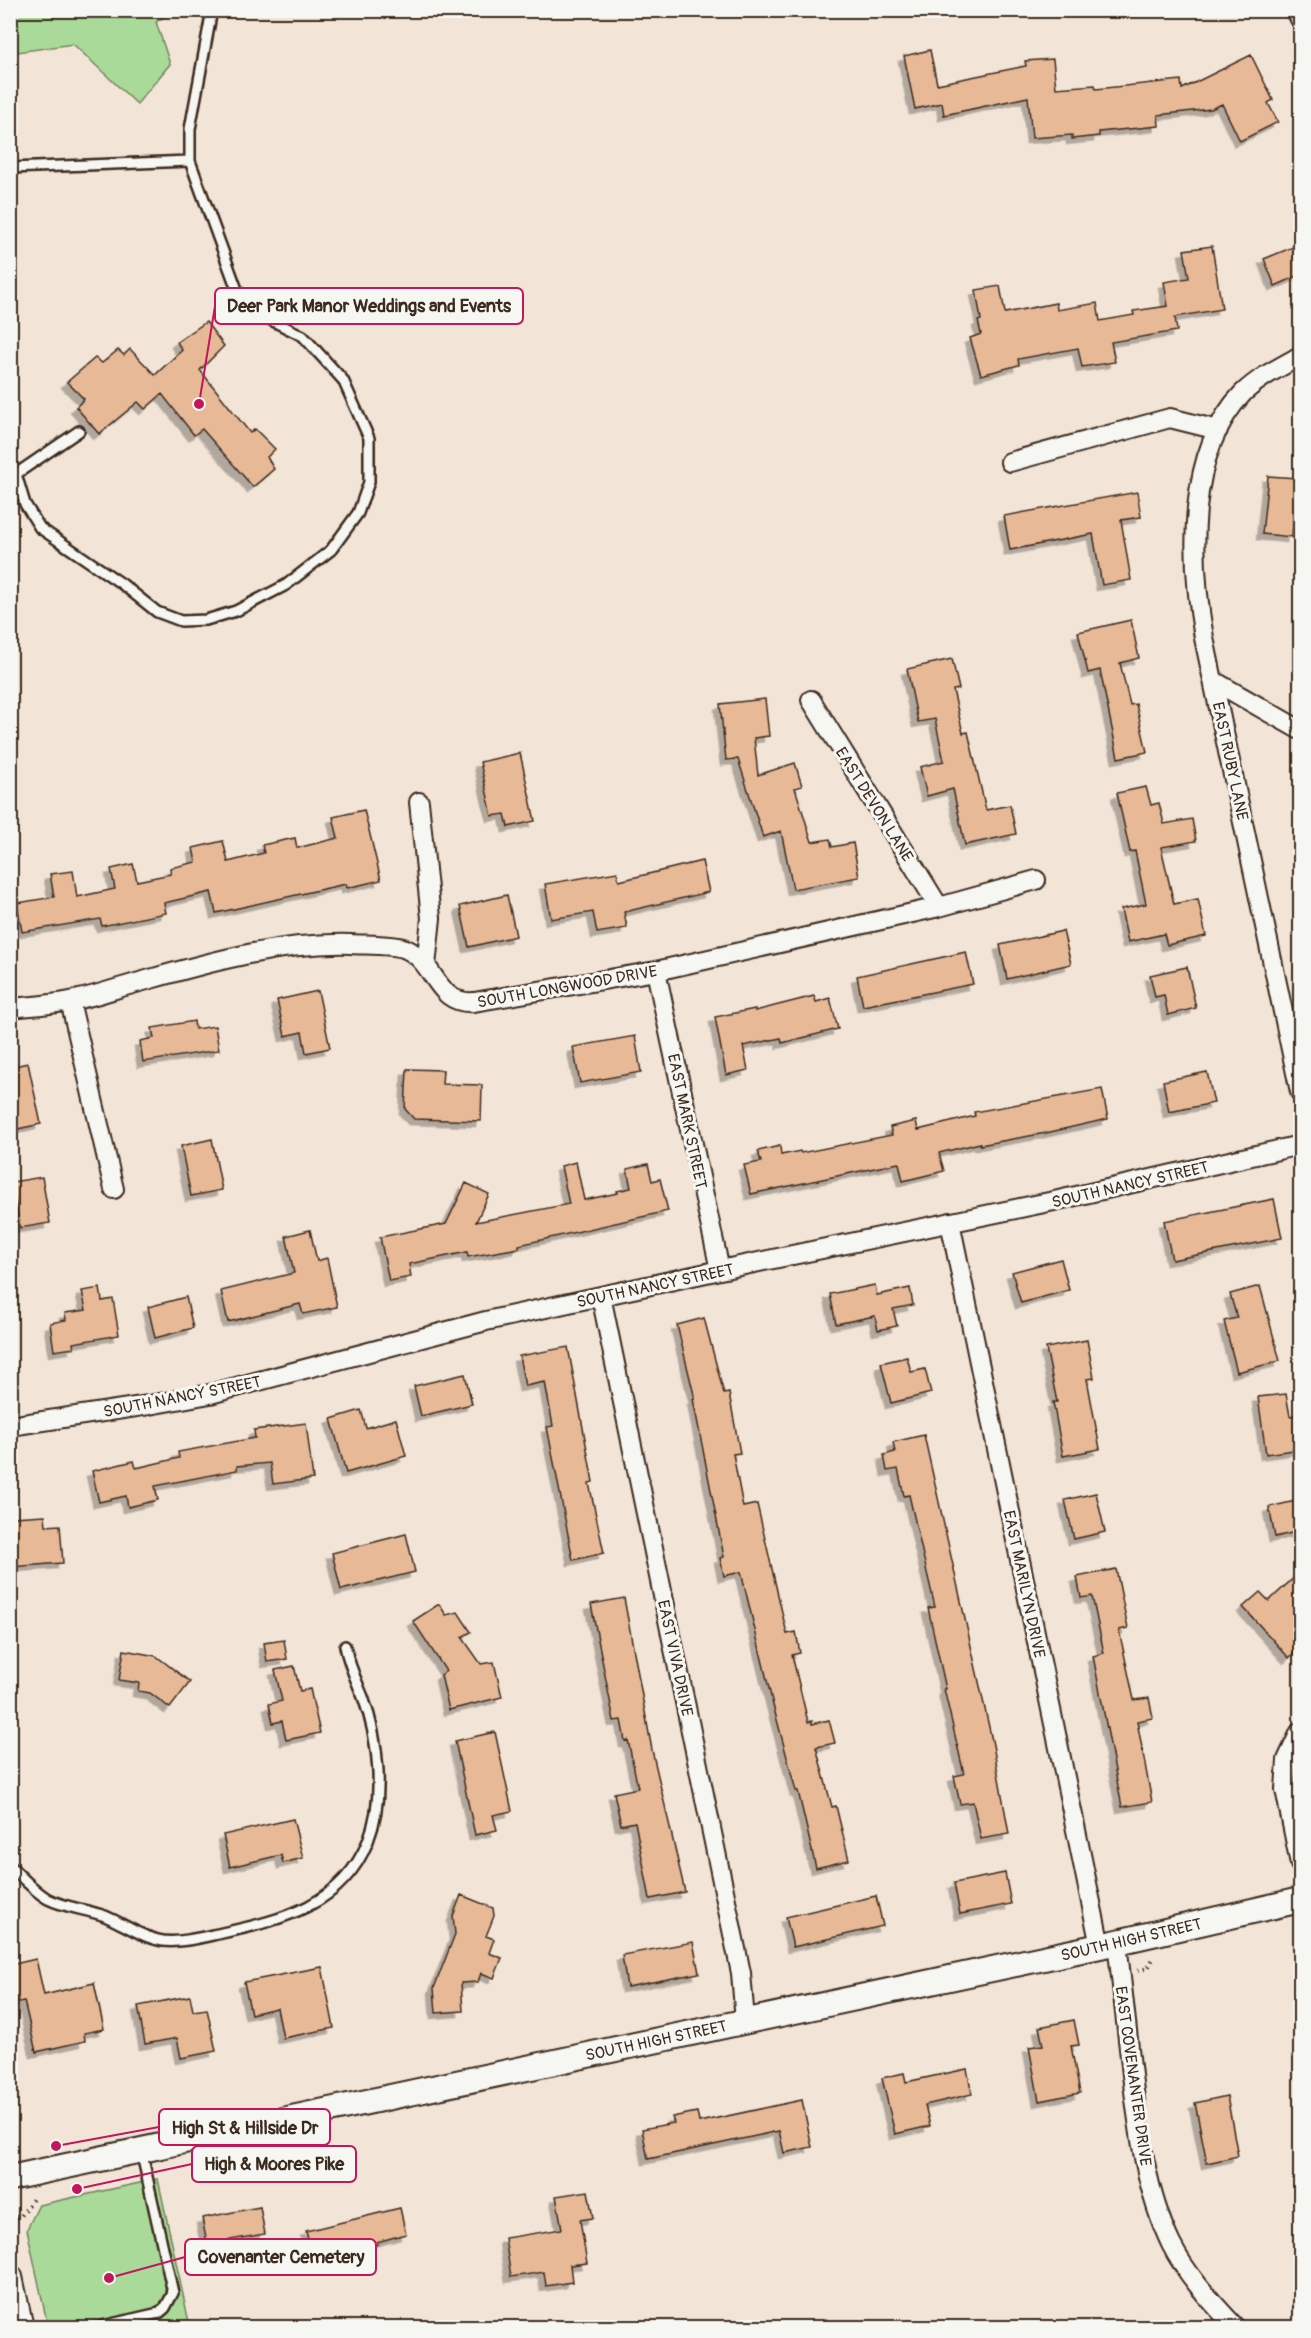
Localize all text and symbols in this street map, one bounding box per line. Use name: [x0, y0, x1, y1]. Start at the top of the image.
callout: Deer Park Manor Weddings and Events: [215, 288, 523, 324]
text: Deer Park Manor Weddings and Events: [227, 295, 512, 318]
street label: EAST RUBY LANE: [1208, 700, 1252, 822]
street label: EAST DEVON LANE: [831, 744, 917, 866]
street label: SOUTH LONGWOOD DRIVE: [476, 961, 659, 1013]
street label: EAST MARK STREET: [663, 1052, 711, 1191]
street label: SOUTH NANCY STREET: [1050, 1157, 1211, 1213]
street label: SOUTH NANCY STREET: [575, 1260, 736, 1312]
street label: SOUTH NANCY STREET: [102, 1372, 263, 1422]
street label: EAST MARILYN DRIVE: [999, 1509, 1049, 1660]
street label: EAST VIVA DRIVE: [653, 1598, 697, 1718]
street label: SOUTH HIGH STREET: [1059, 1914, 1204, 1966]
street label: EAST COVENANTER DRIVE: [1110, 1985, 1156, 2167]
street label: SOUTH HIGH STREET: [584, 2016, 729, 2066]
callout: High St & Hillside Dr: [159, 2109, 330, 2145]
text: High St & Hillside Dr: [172, 2117, 319, 2140]
callout: High & Moores Pike: [192, 2146, 356, 2182]
text: High & Moores Pike: [204, 2153, 345, 2176]
callout: Covenanter Cemetery: [185, 2239, 376, 2275]
text: Covenanter Cemetery: [198, 2246, 365, 2269]

